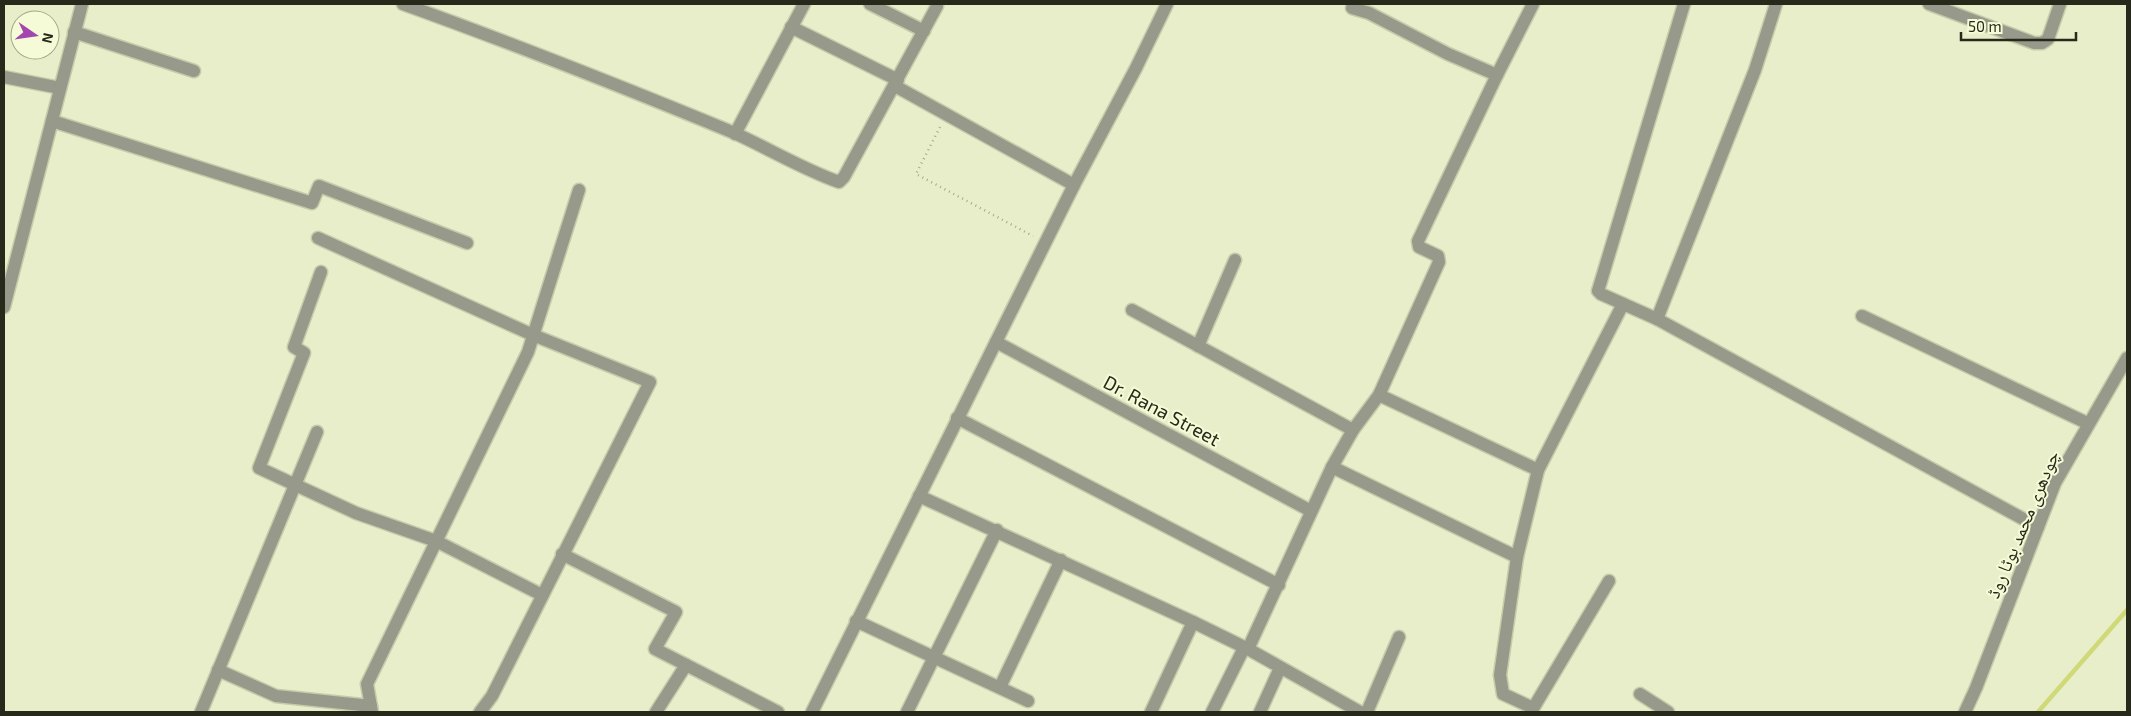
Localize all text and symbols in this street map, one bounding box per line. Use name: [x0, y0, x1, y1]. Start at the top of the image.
north arrow: [10, 10, 60, 60]
scale bar: [1961, 10, 2076, 42]
text: 50 m: [1968, 17, 2002, 35]
text: N: [39, 31, 58, 45]
street label: Dr. Rana Street: [1100, 370, 1224, 450]
street label: چودھری محمد بوٹا روڈ: [1980, 447, 2064, 602]

